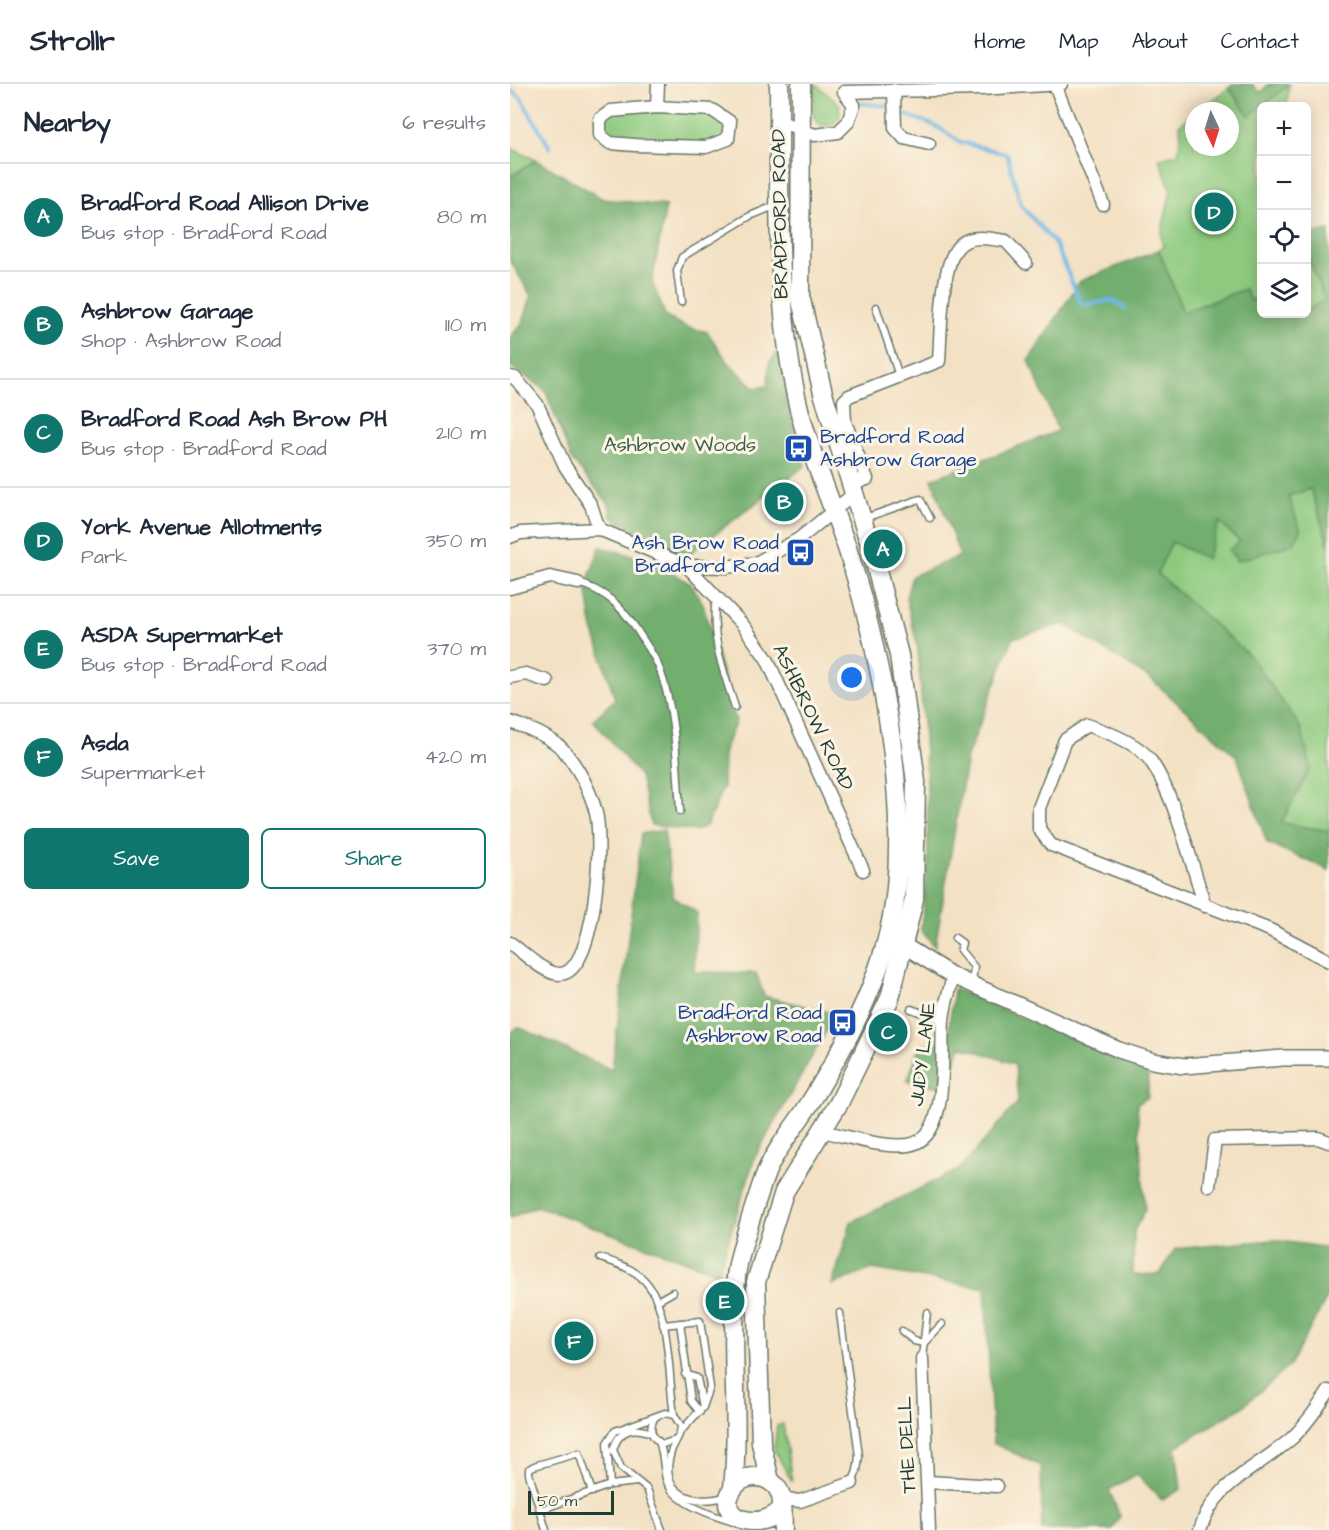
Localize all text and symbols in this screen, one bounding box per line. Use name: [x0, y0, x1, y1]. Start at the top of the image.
text: Strollr: [30, 22, 115, 61]
text: Home: [974, 27, 1026, 56]
text: Map: [1059, 27, 1099, 56]
text: About: [1132, 27, 1188, 56]
text: Contact: [1221, 27, 1299, 56]
north arrow: [1185, 102, 1239, 156]
map controls: [1257, 102, 1311, 318]
button: +: [1257, 102, 1311, 156]
text: Nearby: [24, 105, 111, 141]
text: 6 results: [402, 109, 486, 137]
street label: BRADFORD ROAD: [765, 129, 795, 299]
button: −: [1257, 156, 1311, 210]
text: Bradford Road Allison Drive: [81, 188, 369, 219]
pin: D: [1194, 190, 1234, 234]
text: A: [37, 203, 50, 231]
text: 80 m: [437, 203, 486, 231]
button: locate: [1257, 210, 1311, 264]
text: Bus stop · Bradford Road: [81, 219, 327, 247]
button: layers: [1257, 264, 1311, 318]
text: Ashbrow Garage: [81, 296, 254, 327]
text: B: [36, 311, 51, 339]
text: 110 m: [445, 311, 486, 339]
text: Shop · Ashbrow Road: [81, 327, 281, 355]
text: Bradford Road Ash Brow PH: [81, 404, 387, 435]
text: C: [36, 419, 51, 447]
text: 210 m: [436, 419, 486, 447]
place label: Bradford Road Ashbrow Garage: [820, 423, 977, 475]
park label: Ashbrow Woods: [604, 431, 756, 459]
bus stop icon: Bradford Road Ashbrow Garage: [783, 432, 815, 464]
text: Bus stop · Bradford Road: [81, 435, 327, 463]
pin: B: [764, 480, 804, 524]
text: York Avenue Allotments: [81, 512, 322, 543]
pin: A: [864, 526, 902, 572]
text: D: [37, 527, 50, 555]
text: 350 m: [425, 527, 486, 555]
place label: Ash Brow Road Bradford Road: [632, 529, 779, 580]
bus stop icon: Ash Brow Road Bradford Road: [784, 537, 816, 569]
text: Park: [81, 543, 127, 571]
text: ASDA Supermarket: [81, 620, 283, 651]
text: E: [38, 635, 49, 663]
text: 370 m: [427, 635, 486, 663]
street label: ASHBROW ROAD: [765, 639, 861, 795]
text: Bus stop · Bradford Road: [81, 651, 327, 679]
your location: [837, 663, 866, 692]
text: Asda: [81, 728, 129, 759]
text: F: [37, 743, 50, 771]
text: 420 m: [425, 743, 486, 771]
text: Supermarket: [81, 759, 205, 787]
button: Save: [24, 828, 249, 889]
button: Share: [261, 828, 486, 889]
place label: Bradford Road Ashbrow Road: [678, 999, 822, 1050]
street label: JUDY LANE: [903, 1000, 943, 1108]
bus stop icon: Bradford Road Ashbrow Road: [827, 1007, 859, 1039]
pin: C: [868, 1010, 908, 1054]
pin: E: [706, 1278, 744, 1324]
pin: F: [554, 1318, 594, 1364]
street label: THE DELL: [890, 1396, 924, 1494]
scale bar: [528, 1488, 614, 1516]
text: 50 m: [537, 1490, 577, 1512]

